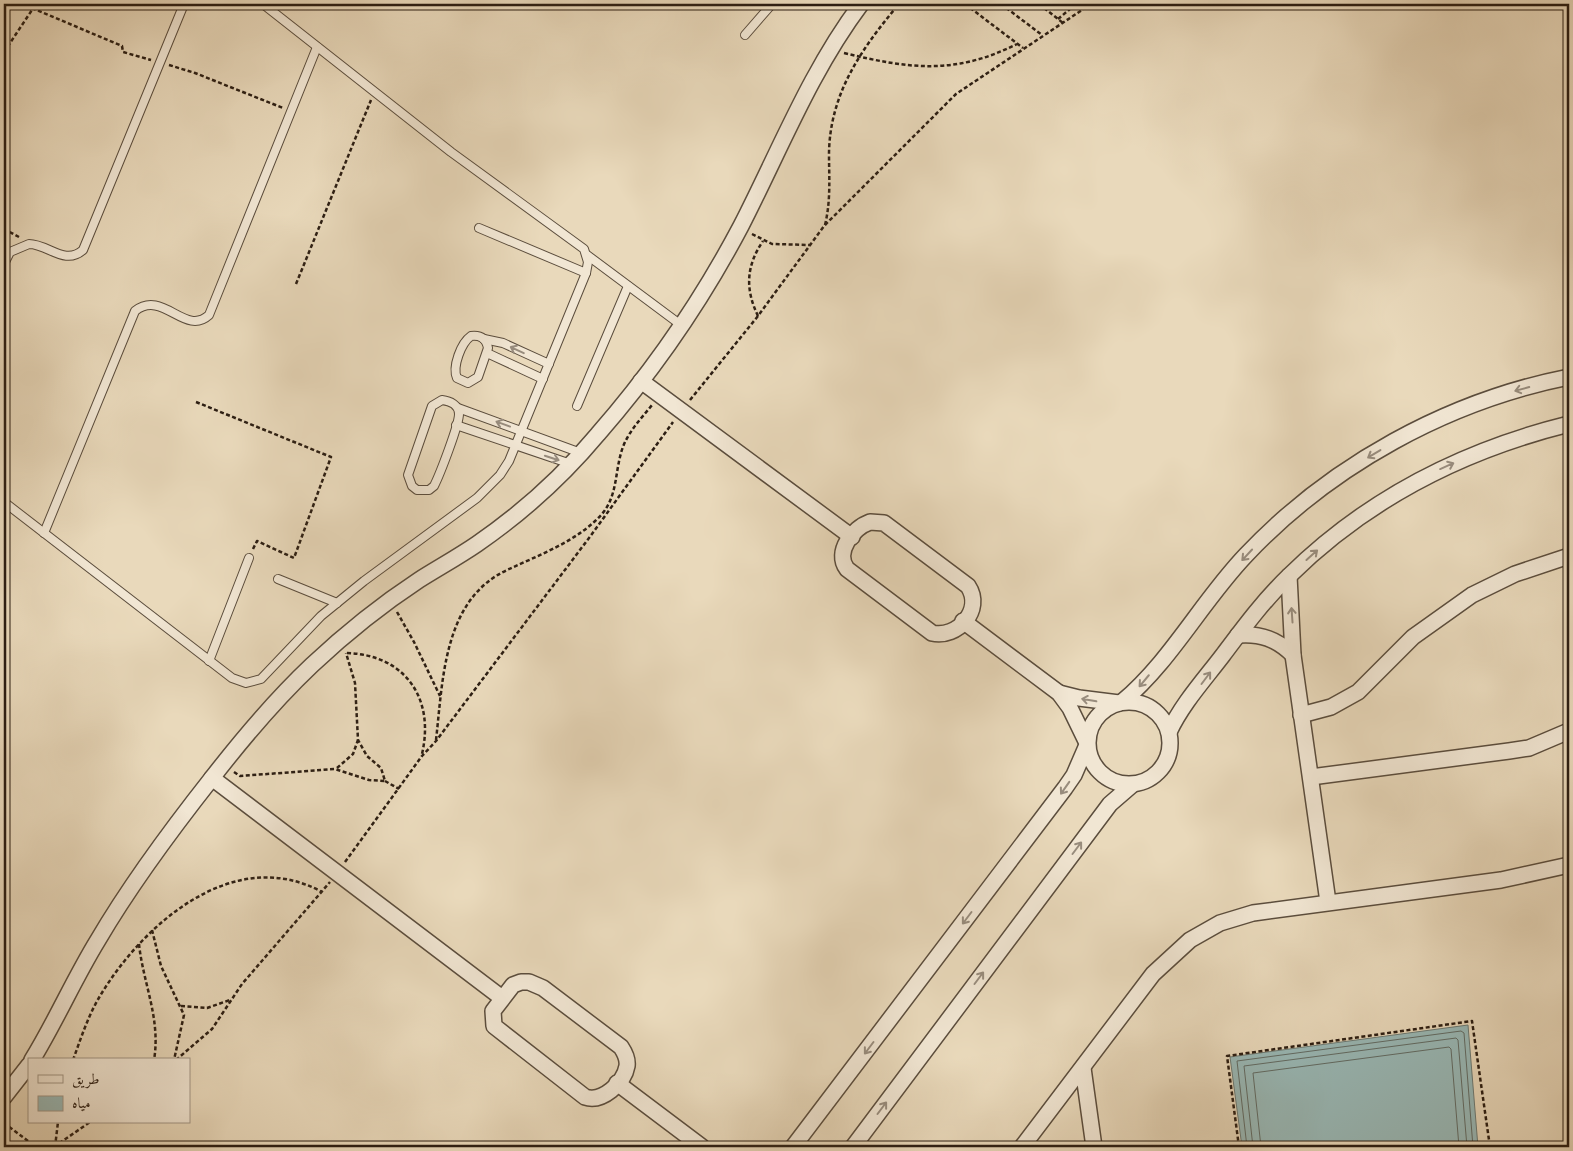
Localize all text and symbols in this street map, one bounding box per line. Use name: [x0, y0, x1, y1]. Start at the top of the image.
one-way arrow: [510, 344, 525, 354]
one-way arrow: [1514, 385, 1530, 395]
one-way arrow: [496, 419, 511, 428]
one-way arrow: [1367, 450, 1381, 460]
one-way arrow: [544, 453, 560, 463]
one-way arrow: [1439, 460, 1454, 470]
one-way arrow: [1241, 548, 1253, 561]
one-way arrow: [1305, 549, 1318, 561]
one-way arrow: [1287, 608, 1296, 624]
one-way arrow: [1200, 672, 1211, 685]
one-way arrow: [1139, 674, 1150, 687]
one-way arrow: [1081, 694, 1097, 704]
one-way arrow: [1060, 781, 1070, 795]
one-way arrow: [1071, 842, 1082, 855]
one-way arrow: [962, 911, 972, 925]
one-way arrow: [974, 972, 985, 985]
one-way arrow: [864, 1041, 875, 1054]
legend: [28, 1058, 190, 1124]
text: طريق: [72, 1069, 99, 1089]
text: مياه: [72, 1093, 90, 1112]
one-way arrow: [877, 1101, 887, 1115]

